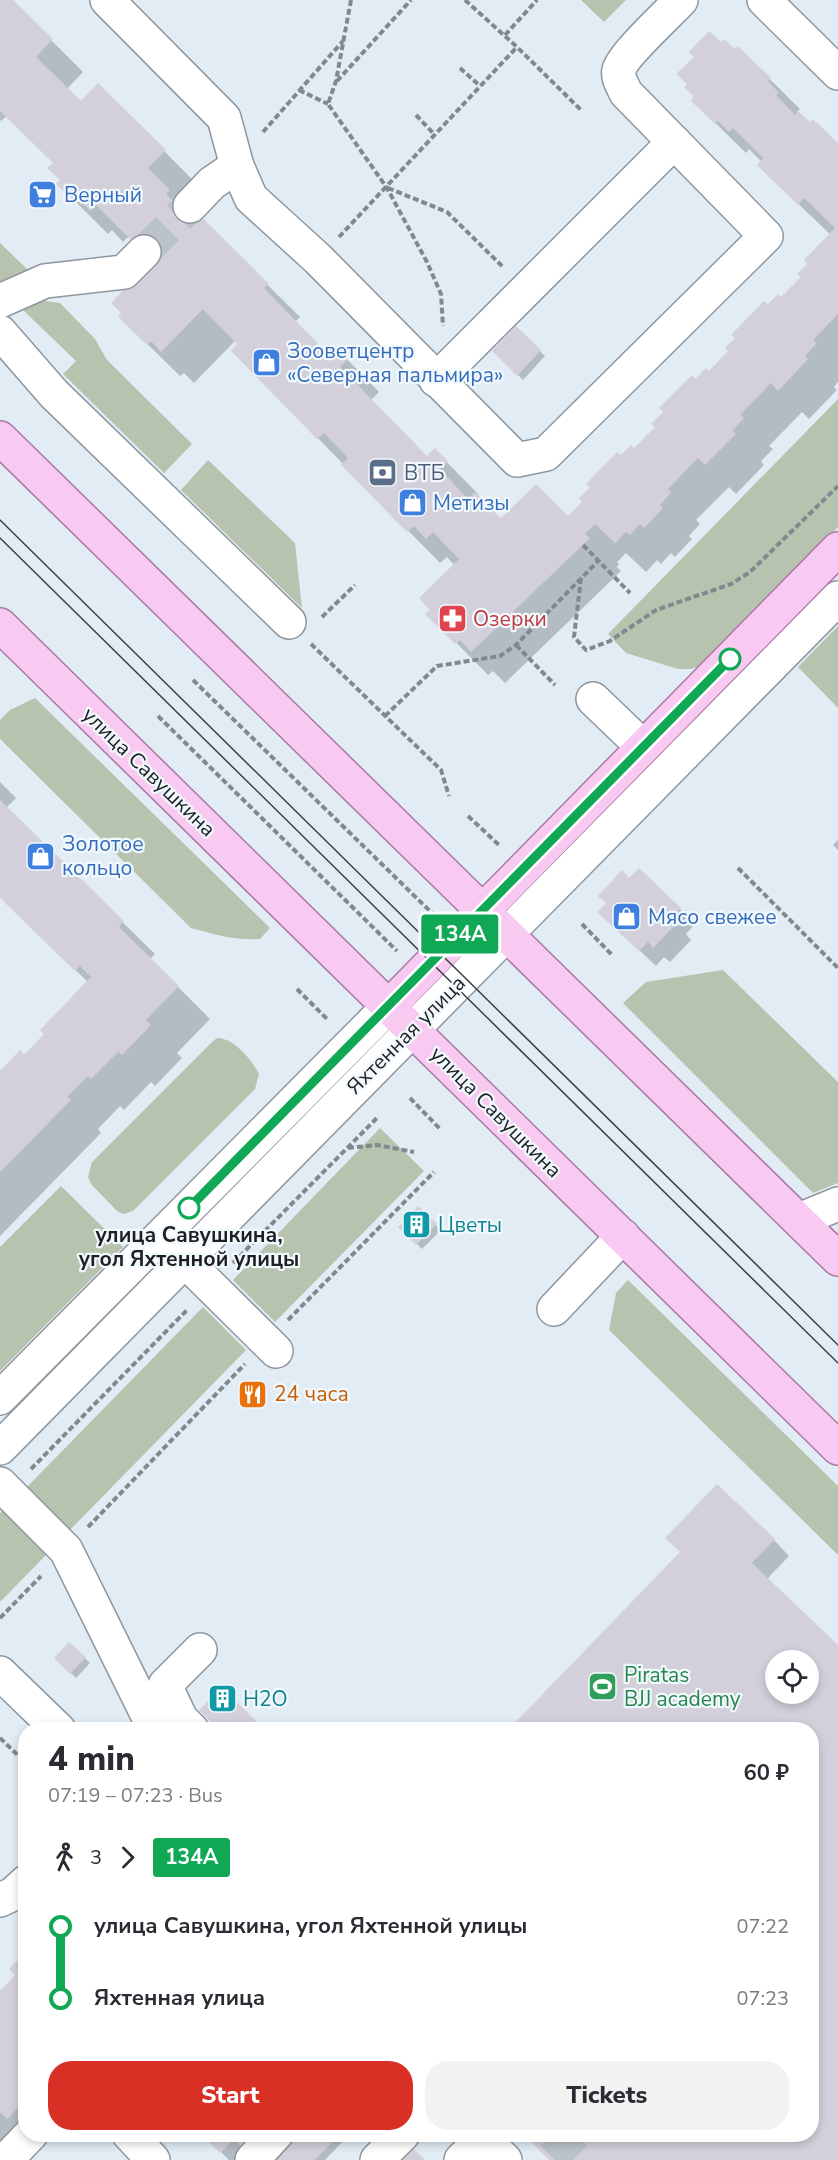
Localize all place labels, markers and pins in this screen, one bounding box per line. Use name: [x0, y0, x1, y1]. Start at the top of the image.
supermarket icon: Верный: [27, 179, 59, 211]
place label: Верный: [64, 181, 142, 209]
place label: Зооветцентр «Северная пальмира»: [287, 337, 503, 389]
shop icon: Зооветцентр «Северная пальмира»: [250, 347, 282, 379]
bank icon: ВТБ: [367, 457, 399, 489]
place label: ВТБ: [404, 459, 445, 487]
shop icon: Метизы: [396, 487, 428, 519]
place label: Метизы: [433, 489, 510, 517]
pharmacy icon: Озерки: [436, 603, 468, 635]
place label: Озерки: [473, 605, 547, 633]
unlabelled marker: [719, 648, 741, 670]
place label: Золотое кольцо: [62, 830, 144, 882]
shop icon: Золотое кольцо: [25, 840, 57, 872]
shop icon: Мясо свежее: [611, 901, 643, 933]
place label: Мясо свежее: [648, 903, 777, 931]
marker: улица Савушкина, угол Яхтенной улицы: [178, 1197, 200, 1219]
building icon: Цветы: [401, 1209, 433, 1241]
place label: Цветы: [438, 1211, 502, 1239]
place label: улица Савушкина, угол Яхтенной улицы: [79, 1221, 299, 1273]
restaurant icon: 24 часа: [237, 1378, 269, 1410]
place label: 24 часа: [274, 1380, 349, 1408]
place label: Piratas BJJ academy: [624, 1661, 741, 1713]
sports icon: Piratas BJJ academy: [587, 1671, 619, 1703]
building icon: H2O: [206, 1683, 238, 1715]
place label: H2O: [243, 1685, 288, 1713]

